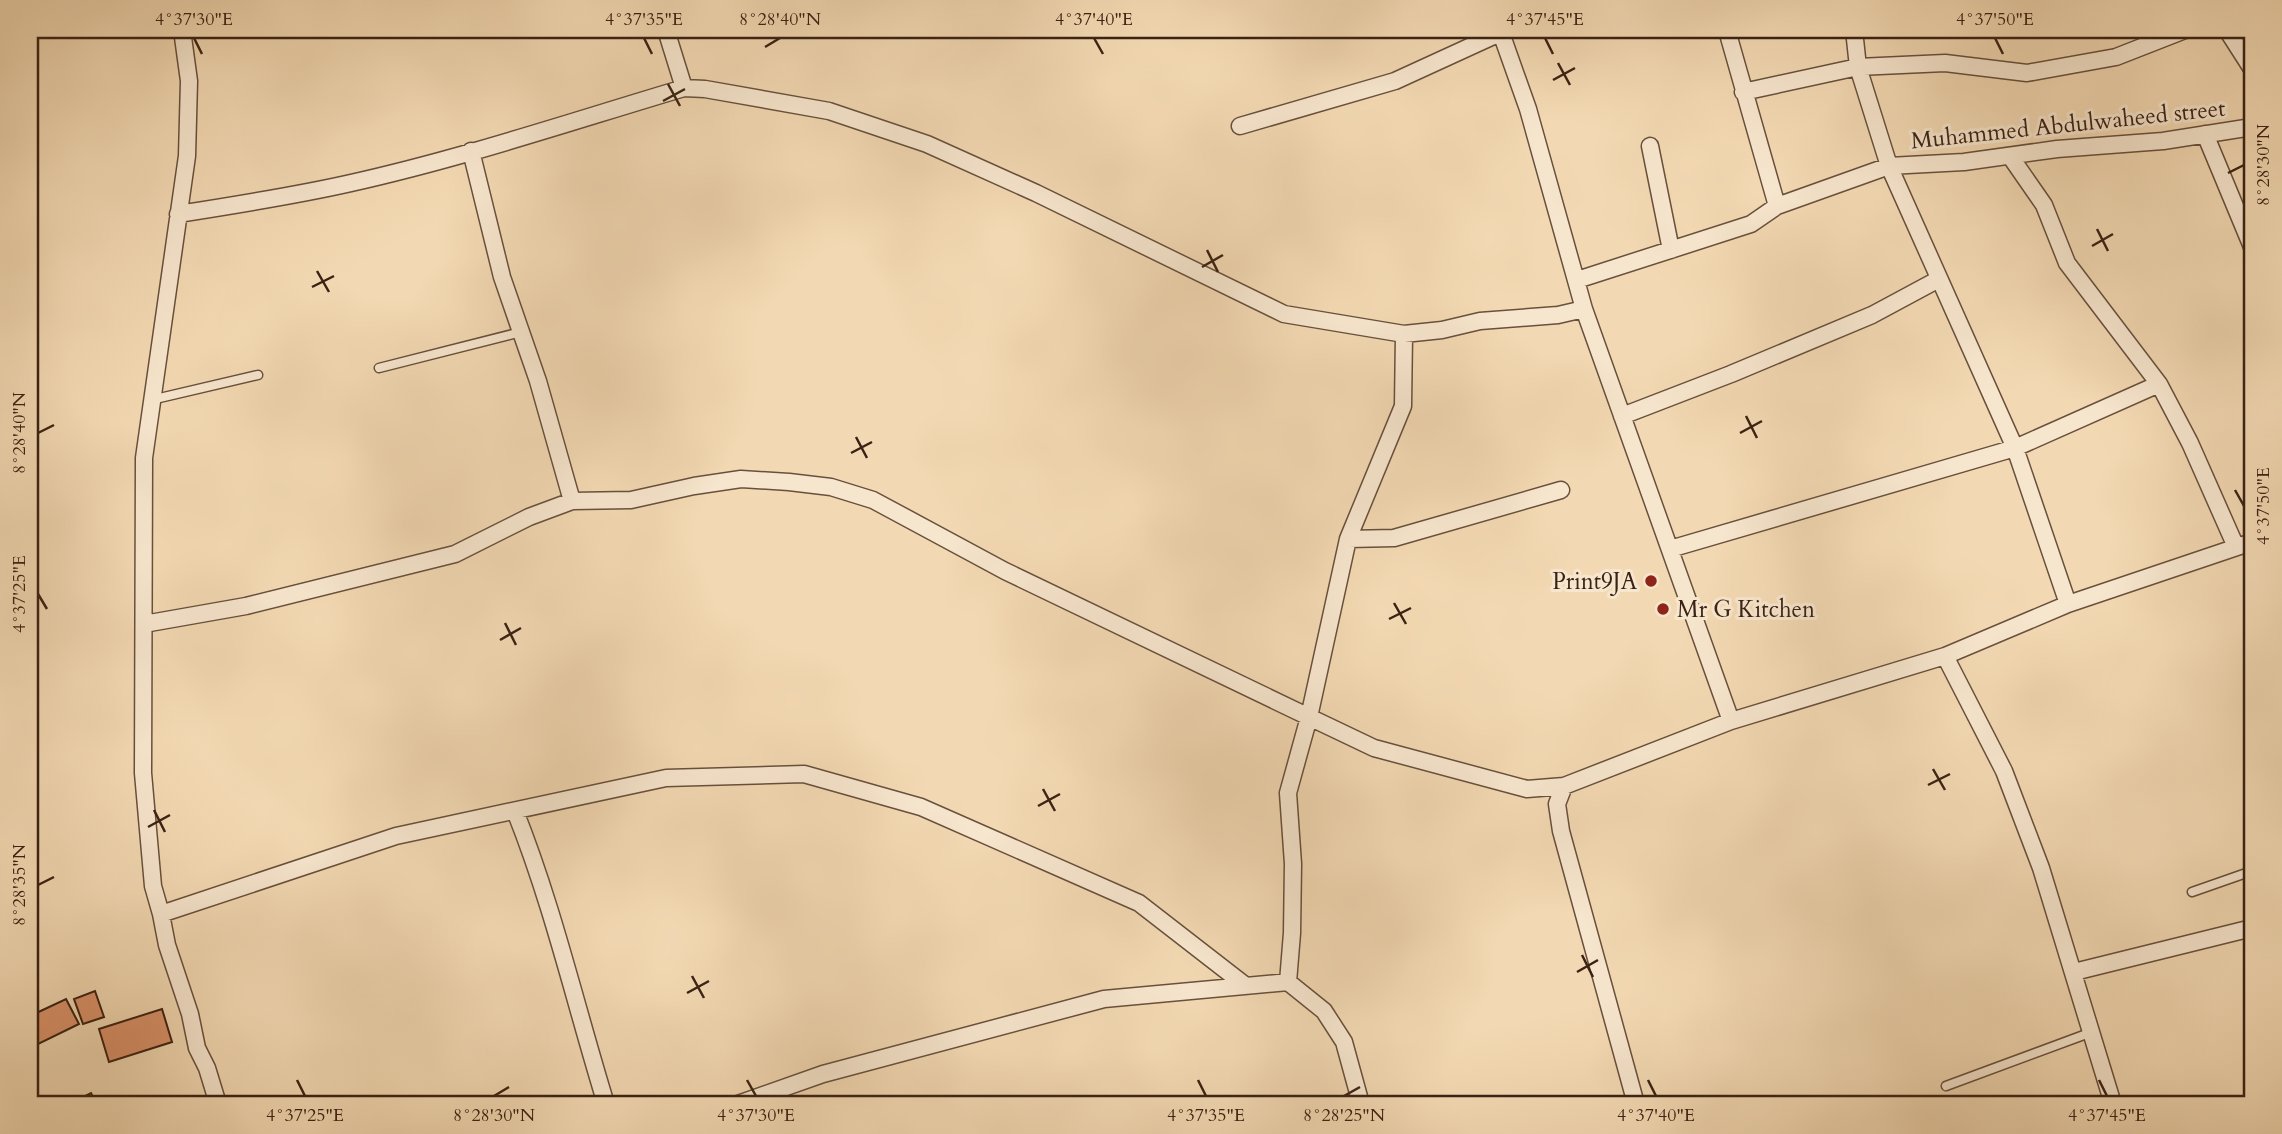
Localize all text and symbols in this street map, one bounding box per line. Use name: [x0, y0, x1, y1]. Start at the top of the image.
text: 4°37'30"E: [155, 7, 233, 32]
text: 4°37'35"E: [605, 7, 683, 32]
text: 8°28'40"N: [739, 7, 822, 32]
text: 4°37'40"E: [1055, 7, 1133, 32]
text: 4°37'45"E: [1506, 7, 1584, 32]
text: 4°37'50"E: [1956, 7, 2034, 32]
street label: Muhammed Abdulwaheed street: [1909, 93, 2227, 156]
text: 8°28'30"N: [2251, 123, 2276, 206]
text: 8°28'40"N: [7, 391, 32, 474]
text: 4°37'50"E: [2251, 467, 2276, 545]
text: 4°37'25"E: [7, 555, 32, 633]
place label: Print9JA: [1552, 566, 1638, 597]
marker: Print9JA: [1643, 573, 1659, 589]
place label: Mr G Kitchen: [1677, 594, 1815, 625]
marker: Mr G Kitchen: [1655, 601, 1671, 617]
text: 8°28'35"N: [7, 843, 32, 926]
text: 4°37'25"E: [266, 1103, 344, 1128]
text: 8°28'30"N: [453, 1103, 536, 1128]
text: 4°37'30"E: [717, 1103, 795, 1128]
text: 4°37'35"E: [1167, 1103, 1245, 1128]
text: 8°28'25"N: [1303, 1103, 1386, 1128]
text: 4°37'40"E: [1617, 1103, 1695, 1128]
text: 4°37'45"E: [2068, 1103, 2146, 1128]

